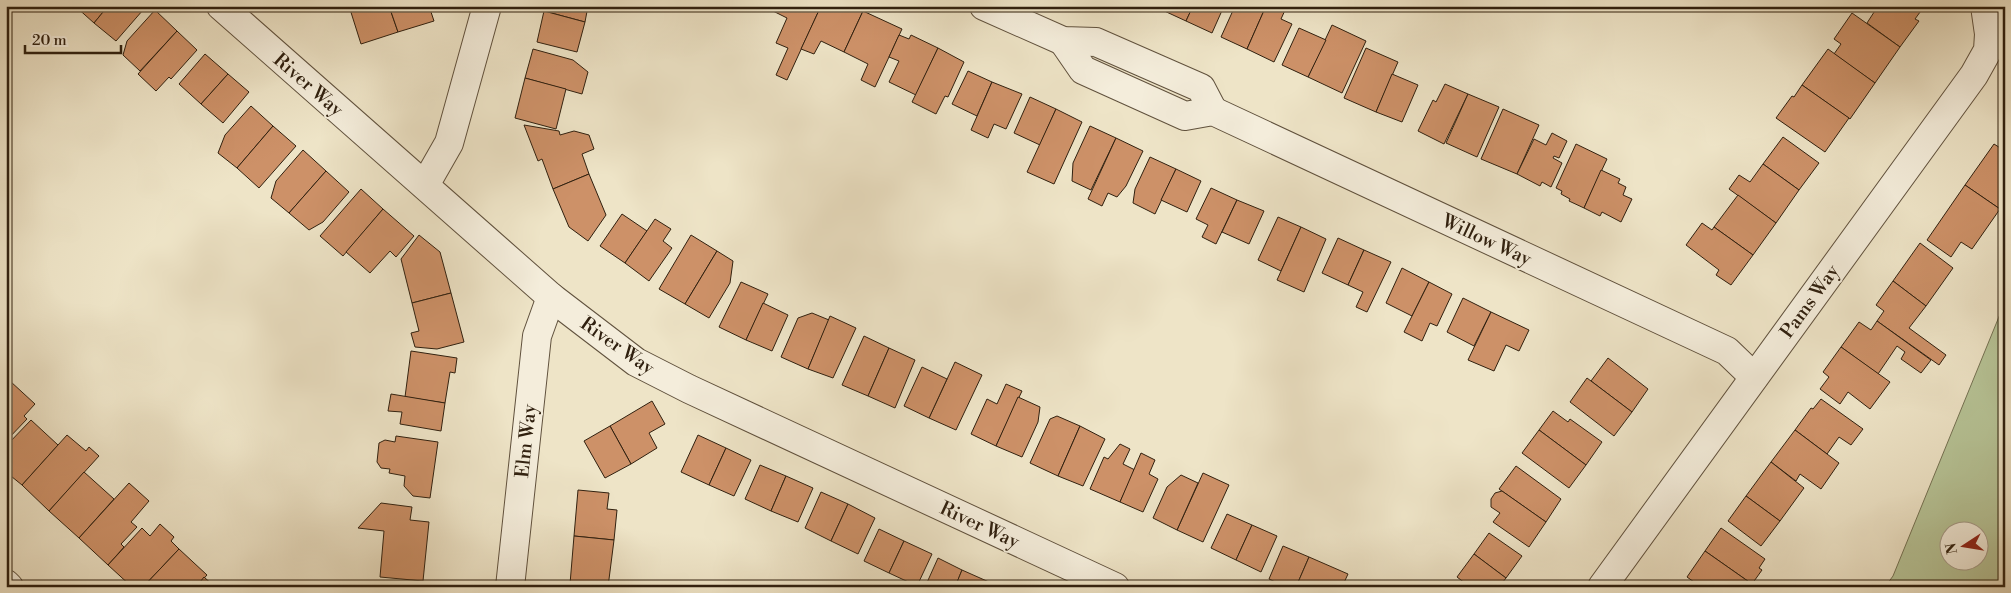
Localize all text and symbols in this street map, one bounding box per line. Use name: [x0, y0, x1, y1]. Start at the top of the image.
scale bar: [25, 22, 121, 54]
text: 20 m: [32, 31, 67, 50]
street label: River Way: [268, 48, 349, 122]
street label: Willow Way: [1437, 208, 1536, 271]
street label: Pams Way: [1775, 259, 1845, 343]
street label: River Way: [576, 312, 660, 380]
street label: Elm Way: [510, 402, 542, 479]
street label: River Way: [936, 496, 1024, 554]
north arrow: [1938, 520, 1988, 570]
text: N: [1942, 541, 1962, 556]

